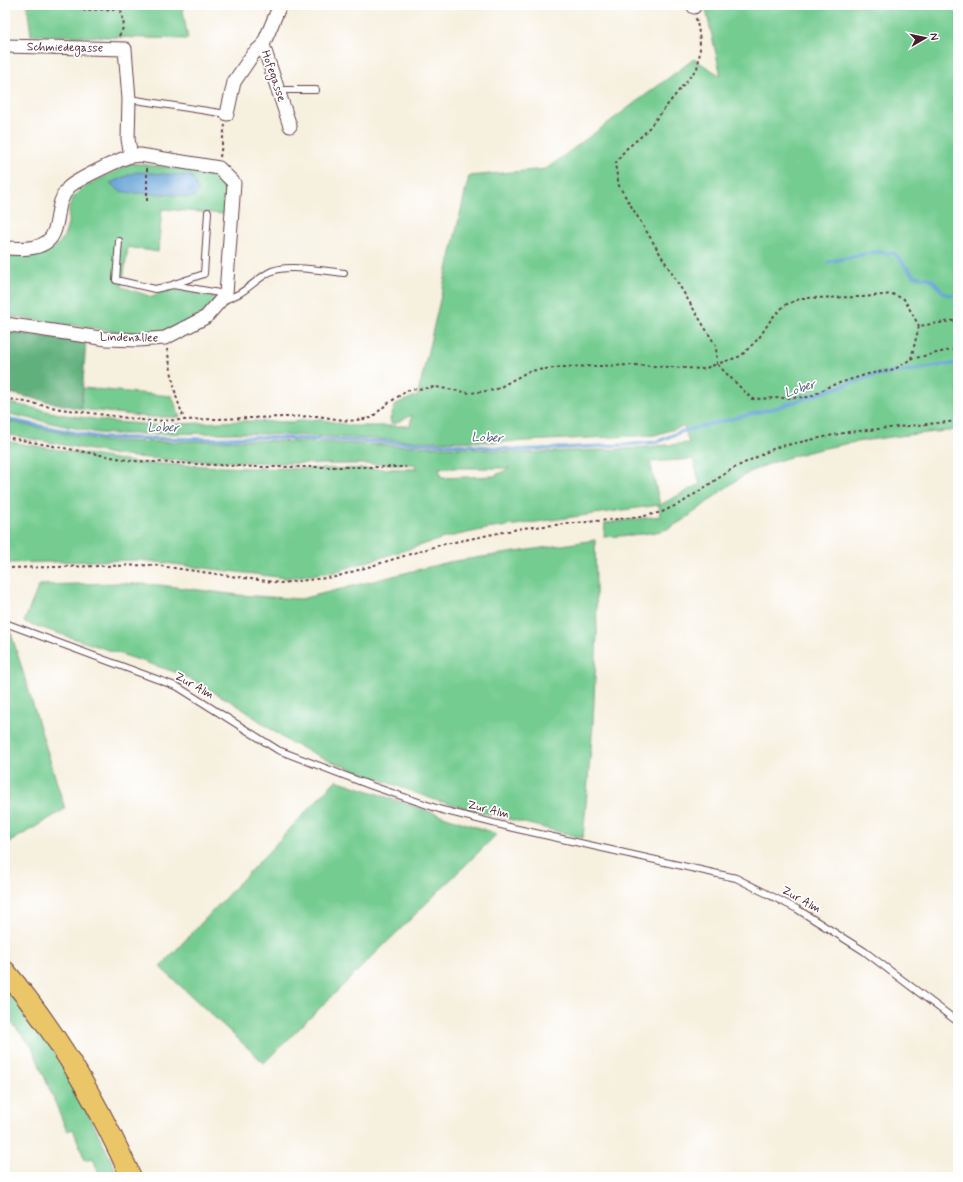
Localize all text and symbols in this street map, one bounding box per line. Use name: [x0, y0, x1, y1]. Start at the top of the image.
north arrow: [905, 18, 945, 58]
text: N: [926, 32, 941, 41]
street label: Schmiedegasse: [27, 39, 103, 57]
street label: Hofegasse: [257, 48, 289, 104]
street label: Lindenallee: [100, 329, 158, 347]
water label: Lober: [782, 376, 819, 402]
water label: Lober: [147, 419, 180, 437]
water label: Lober: [471, 429, 505, 447]
street label: Zur Alm: [172, 669, 216, 703]
street label: Zur Alm: [465, 797, 511, 823]
street label: Zur Alm: [779, 883, 823, 917]

